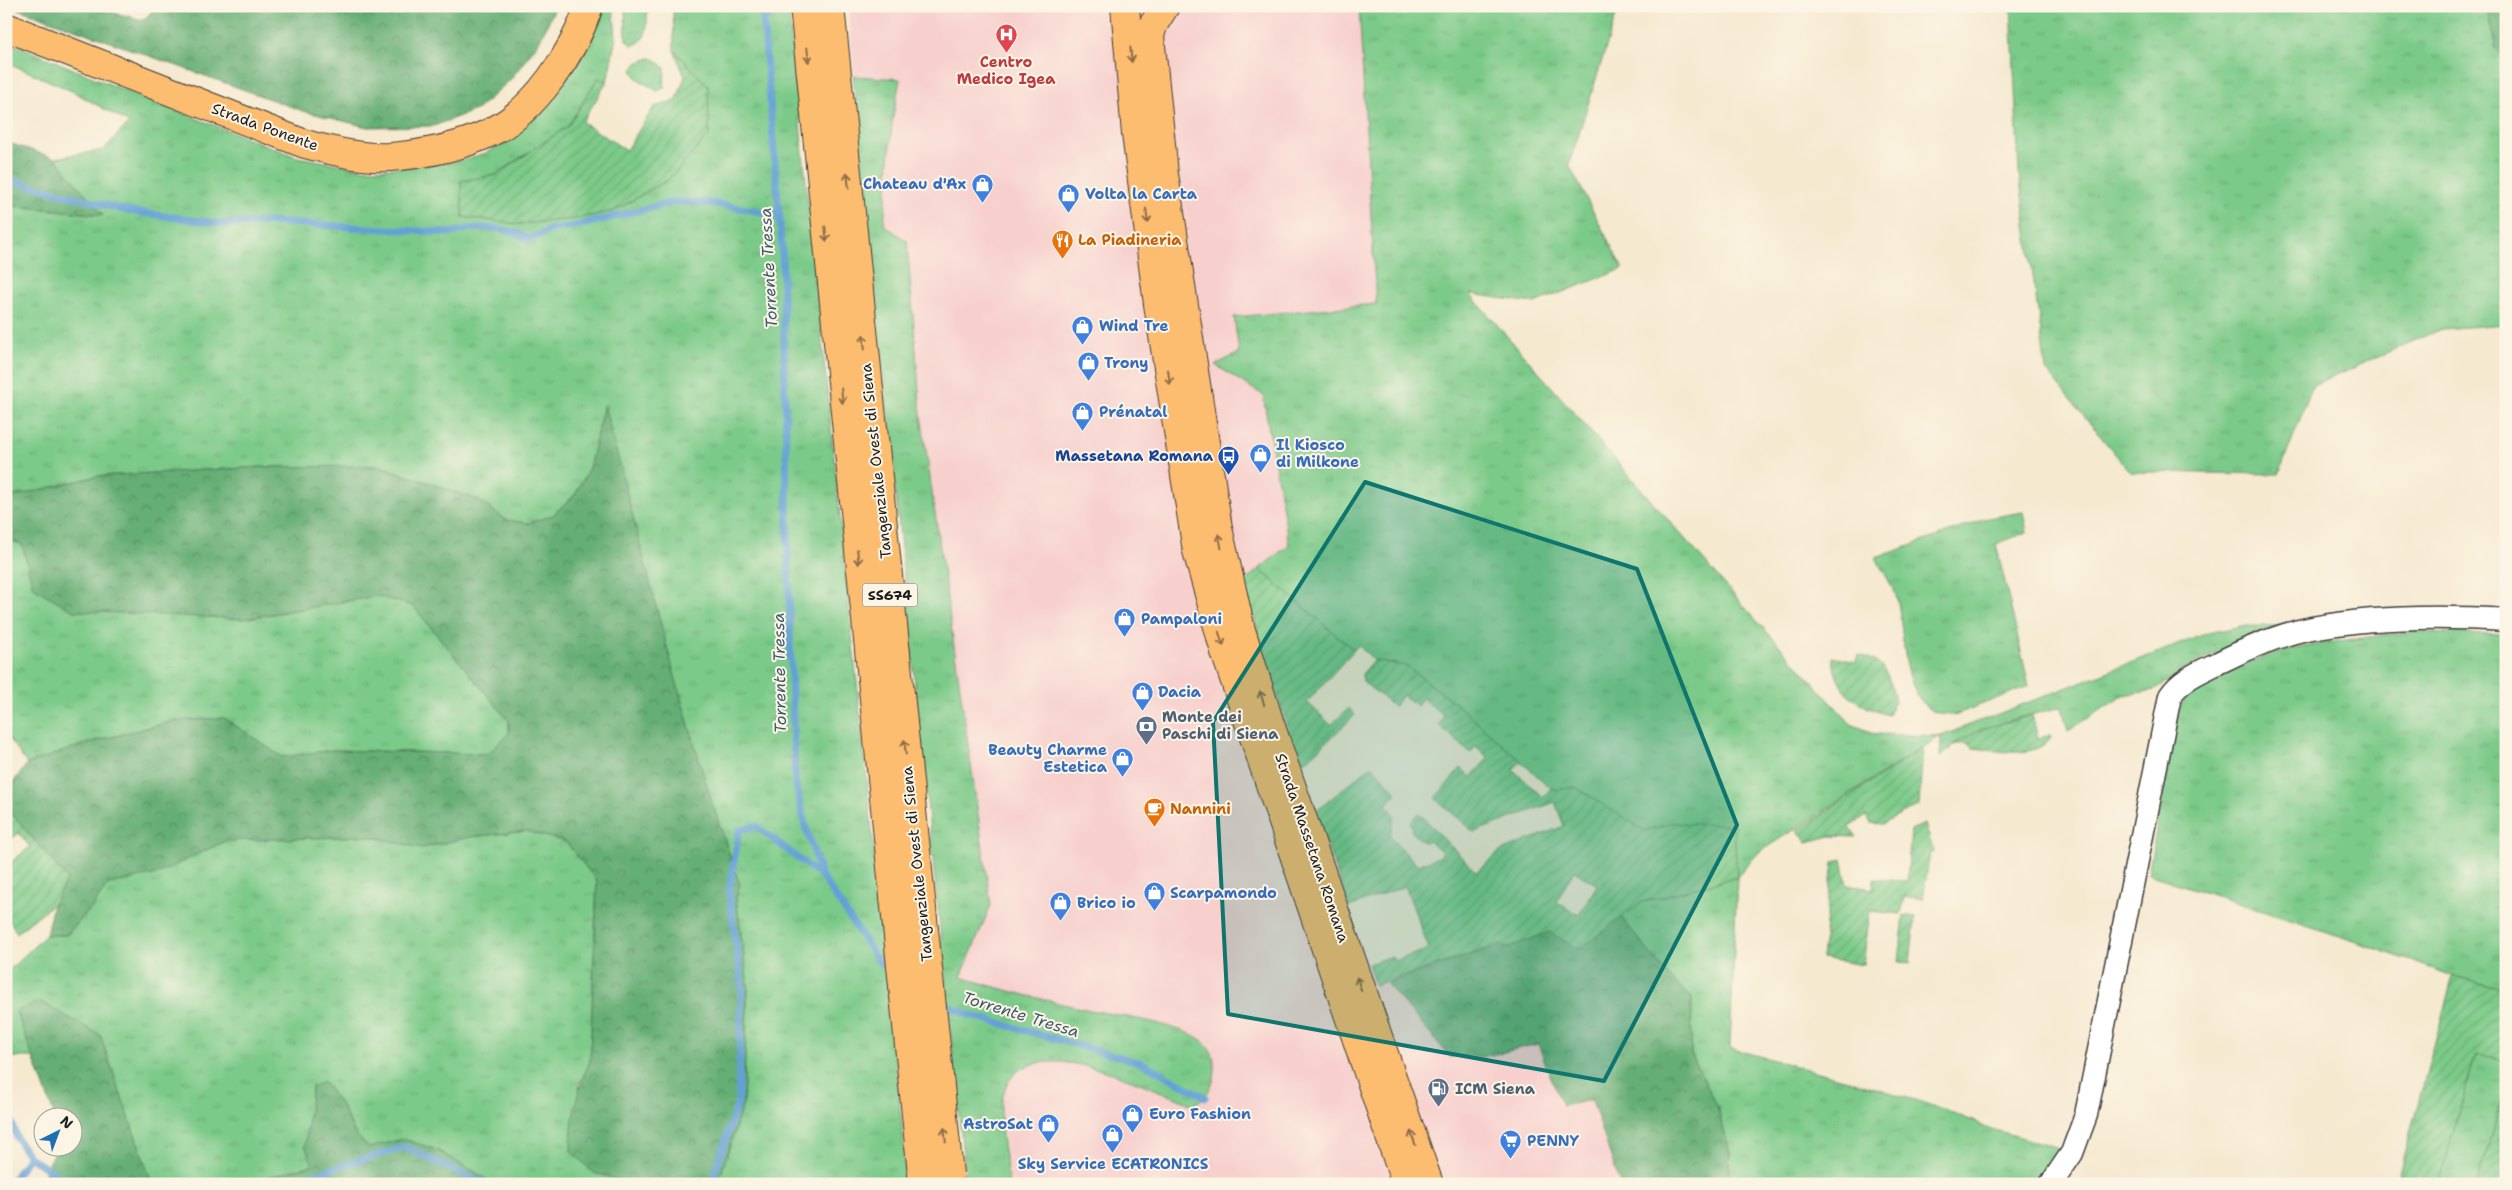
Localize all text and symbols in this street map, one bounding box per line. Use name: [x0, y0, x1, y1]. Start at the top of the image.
hospital icon: Centro Medico Igea: [994, 22, 1018, 53]
one-way arrow: [803, 46, 813, 62]
one-way arrow: [1126, 46, 1135, 62]
place label: Centro Medico Igea: [957, 52, 1056, 89]
street label: Strada Ponente: [209, 98, 321, 156]
shop icon: Chateau d'Ax: [970, 172, 994, 203]
one-way arrow: [843, 173, 852, 189]
place label: Chateau d'Ax: [863, 174, 966, 194]
shop icon: Volta la Carta: [1057, 182, 1081, 213]
place label: Volta la Carta: [1085, 184, 1198, 204]
water label: Torrente Tressa: [755, 207, 782, 329]
one-way arrow: [1142, 208, 1152, 224]
one-way arrow: [821, 226, 831, 242]
restaurant icon: La Piadineria: [1050, 228, 1074, 259]
place label: La Piadineria: [1078, 230, 1182, 250]
shop icon: Wind Tre: [1071, 314, 1095, 345]
place label: Wind Tre: [1099, 316, 1168, 336]
one-way arrow: [859, 334, 869, 350]
shop icon: Trony: [1076, 351, 1100, 382]
place label: Trony: [1104, 353, 1148, 373]
street label: Tangenziale Ovest di Siena: [856, 362, 896, 559]
one-way arrow: [1164, 369, 1174, 385]
one-way arrow: [837, 387, 847, 403]
shop icon: Prénatal: [1071, 400, 1095, 431]
place label: Prénatal: [1099, 402, 1167, 422]
place label: Il Kiosco di Milkone: [1276, 435, 1359, 472]
shop icon: Il Kiosco di Milkone: [1248, 442, 1272, 473]
bus stop icon: Massetana Romana: [1217, 444, 1241, 475]
place label: Massetana Romana: [1055, 446, 1214, 466]
one-way arrow: [1215, 534, 1225, 550]
one-way arrow: [853, 549, 863, 565]
road number: SS674: [862, 584, 918, 606]
shop icon: Pampaloni: [1113, 607, 1137, 638]
place label: Pampaloni: [1141, 609, 1222, 629]
water label: Torrente Tressa: [768, 612, 791, 734]
one-way arrow: [1217, 631, 1227, 647]
shop icon: Dacia: [1130, 680, 1154, 711]
place label: Dacia: [1158, 682, 1202, 702]
one-way arrow: [1256, 690, 1266, 706]
place label: Monte dei Paschi di Siena: [1162, 707, 1279, 744]
bank icon: Monte dei Paschi di Siena: [1134, 714, 1158, 745]
one-way arrow: [901, 740, 910, 756]
place label: Beauty Charme Estetica: [988, 740, 1108, 777]
shop icon: Beauty Charme Estetica: [1111, 747, 1135, 778]
street label: Strada Massetana Romana: [1270, 751, 1354, 946]
street label: Tangenziale Ovest di Siena: [897, 765, 937, 962]
cafe icon: Nannini: [1142, 797, 1166, 828]
place label: Nannini: [1170, 799, 1231, 819]
shop icon: Scarpamondo: [1142, 881, 1166, 912]
place label: Scarpamondo: [1170, 883, 1277, 903]
shop icon: Brico io: [1049, 891, 1073, 922]
place label: Brico io: [1077, 893, 1136, 913]
one-way arrow: [1354, 977, 1363, 993]
water label: Torrente Tressa: [960, 987, 1082, 1042]
fuel station icon: ICM Siena: [1427, 1077, 1451, 1108]
place label: ICM Siena: [1455, 1079, 1536, 1099]
shop icon: Euro Fashion: [1121, 1102, 1145, 1133]
place label: Euro Fashion: [1149, 1104, 1251, 1124]
north arrow: [32, 1108, 82, 1158]
text: N: [57, 1112, 77, 1133]
shop icon: AstroSat: [1037, 1112, 1061, 1143]
place label: AstroSat: [963, 1114, 1033, 1134]
shop icon: Sky Service ECATRONICS: [1101, 1123, 1125, 1154]
one-way arrow: [940, 1128, 950, 1144]
supermarket icon: PENNY: [1499, 1129, 1523, 1160]
one-way arrow: [1408, 1131, 1417, 1146]
place label: PENNY: [1527, 1131, 1580, 1151]
place label: Sky Service ECATRONICS: [1018, 1154, 1209, 1174]

